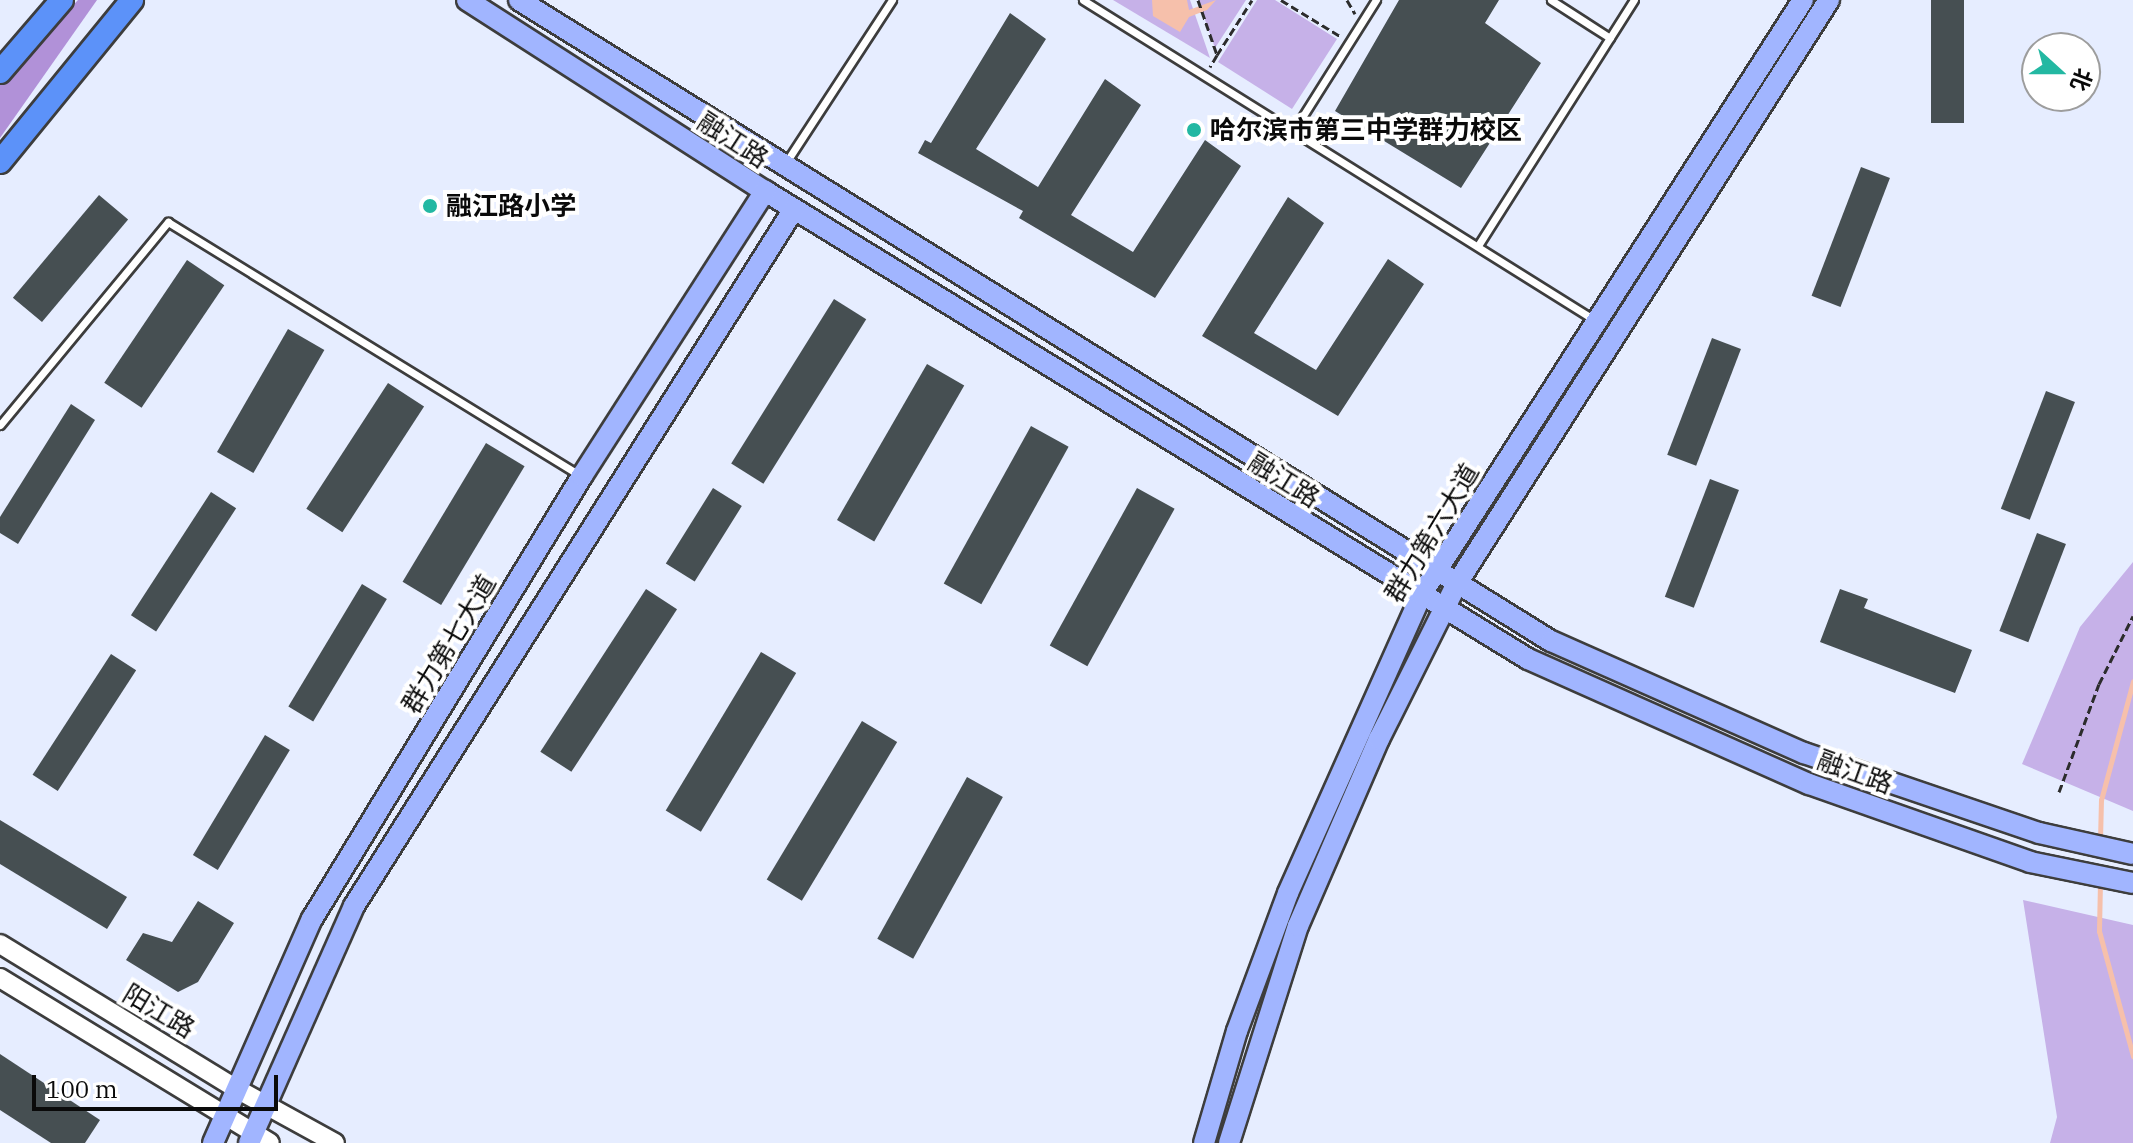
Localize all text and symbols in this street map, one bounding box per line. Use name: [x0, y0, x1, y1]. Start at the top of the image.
north arrow: [2021, 32, 2101, 112]
text: 北: [2065, 65, 2099, 96]
street label: 融江路: [692, 106, 774, 174]
place label: 哈尔滨市第三中学群力校区: [1210, 114, 1522, 146]
marker: 哈尔滨市第三中学群力校区: [1185, 121, 1203, 139]
place label: 融江路小学: [446, 190, 576, 222]
marker: 融江路小学: [421, 197, 439, 215]
street label: 融江路: [1243, 446, 1325, 514]
street label: 群力第六大道: [1378, 458, 1486, 608]
street label: 群力第七大道: [395, 569, 503, 719]
street label: 融江路: [1813, 744, 1897, 800]
street label: 阳江路: [118, 978, 200, 1044]
scale bar: [36, 1059, 282, 1109]
text: 100 m: [46, 1073, 118, 1105]

